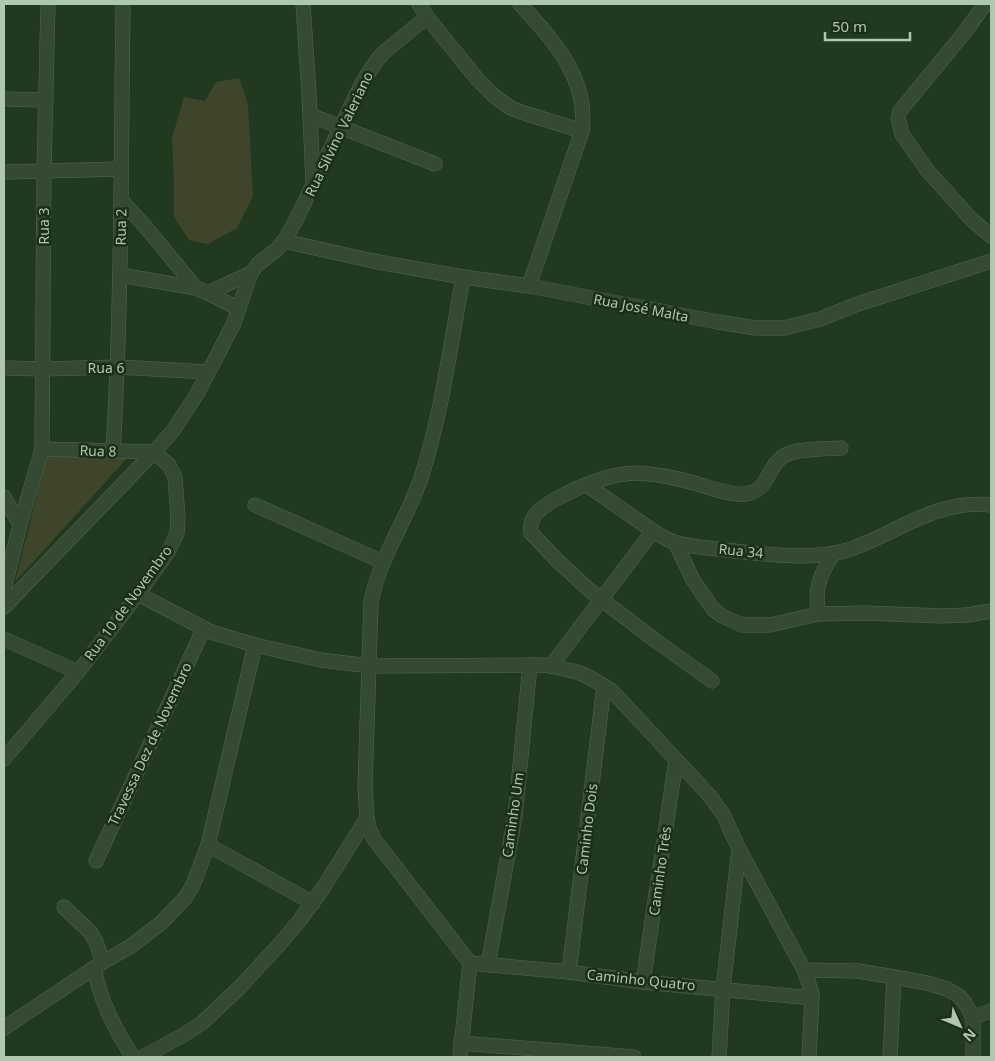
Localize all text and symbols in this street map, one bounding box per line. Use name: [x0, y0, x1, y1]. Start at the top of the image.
scale bar: [825, 10, 910, 42]
text: 50 m: [832, 16, 867, 36]
street label: Rua Silvino Valeriano: [300, 68, 377, 200]
street label: Rua 3: [34, 208, 53, 244]
street label: Rua 2: [111, 208, 130, 246]
street label: Rua José Malta: [592, 289, 690, 326]
street label: Rua 6: [88, 358, 124, 377]
street label: Rua 8: [79, 440, 117, 461]
street label: Rua 34: [718, 539, 764, 562]
street label: Rua 10 de Novembro: [79, 541, 176, 664]
street label: Travessa Dez de Novembro: [103, 659, 196, 829]
street label: Caminho Um: [497, 771, 528, 859]
street label: Caminho Dois: [571, 782, 602, 876]
street label: Caminho Três: [644, 825, 675, 917]
street label: Caminho Quatro: [586, 964, 696, 995]
north arrow: [935, 1001, 985, 1051]
text: N: [959, 1025, 981, 1046]

